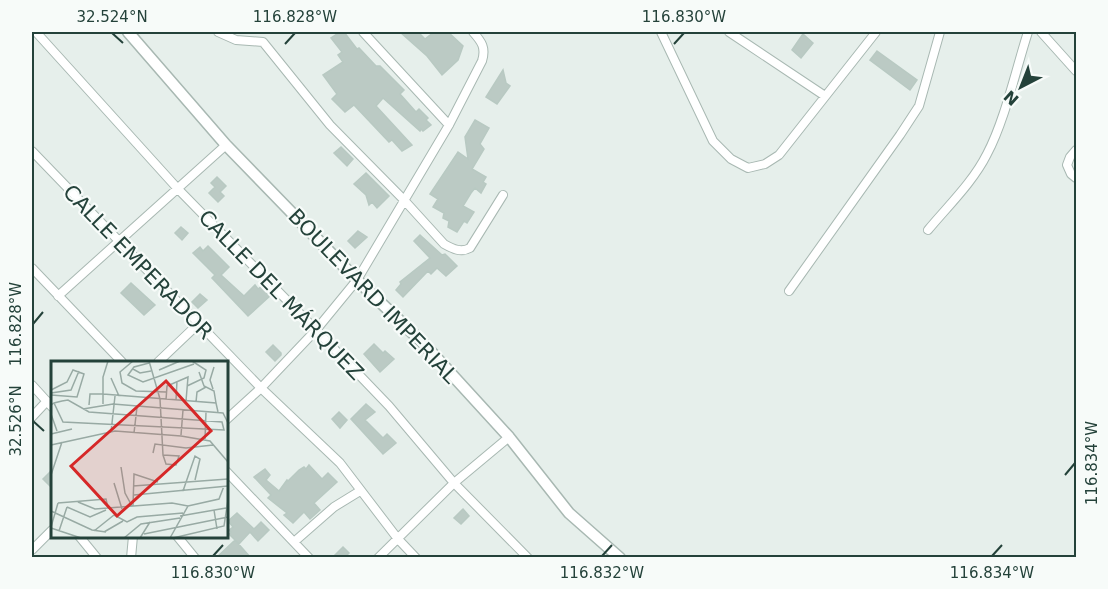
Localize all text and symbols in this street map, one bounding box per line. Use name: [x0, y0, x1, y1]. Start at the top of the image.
text: 32.524°N: [76, 8, 148, 26]
text: 116.828°W: [253, 8, 337, 26]
text: 116.830°W: [642, 8, 726, 26]
north arrow: [991, 57, 1051, 117]
text: N: [1000, 86, 1023, 109]
street label: CALLE EMPERADOR: [58, 180, 218, 344]
street label: CALLE DEL MÁRQUEZ: [194, 204, 369, 385]
street label: BOULEVARD IMPERIAL: [283, 204, 463, 388]
text: 116.828°W: [7, 282, 25, 366]
inset map: [51, 361, 228, 538]
text: 32.526°N: [7, 385, 25, 457]
text: 116.834°W: [1083, 421, 1101, 505]
text: 116.830°W: [171, 564, 255, 582]
text: 116.832°W: [560, 564, 644, 582]
text: 116.834°W: [950, 564, 1034, 582]

